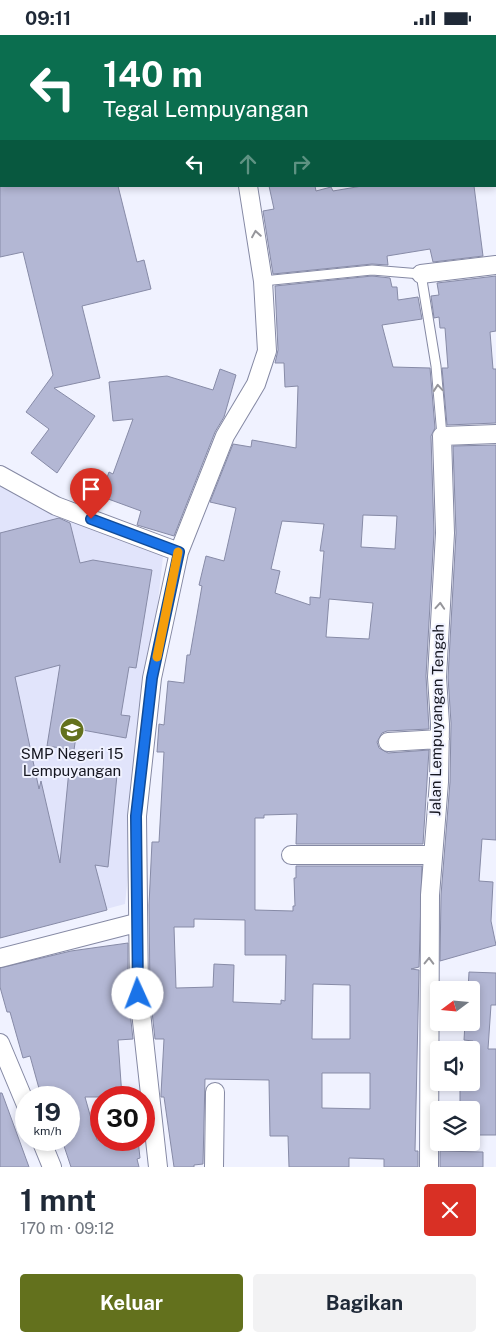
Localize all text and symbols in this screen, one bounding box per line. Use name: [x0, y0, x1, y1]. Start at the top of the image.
text: 09:11: [25, 7, 71, 29]
text: 140 m: [103, 54, 203, 95]
icon: left: [20, 55, 85, 120]
text: Tegal Lempuyangan: [103, 96, 309, 122]
icon: left: [181, 150, 209, 178]
icon: ahead: [234, 150, 262, 178]
icon: right: [287, 150, 315, 178]
one-way arrow: [251, 229, 261, 238]
one-way arrow: [433, 383, 444, 391]
pin: [70, 468, 112, 519]
icon: arrive: [77, 475, 105, 503]
one-way arrow: [434, 602, 445, 610]
street label: Jalan Lempuyangan Tengah: [426, 624, 447, 816]
school or university icon: SMP Negeri 15 Lempuyangan: [59, 717, 85, 743]
place label: SMP Negeri 15 Lempuyangan: [21, 745, 123, 779]
one-way arrow: [424, 957, 434, 964]
position arrow: [111, 967, 163, 1019]
north arrow: [430, 981, 480, 1031]
map controls: [430, 981, 480, 1151]
button: sound: [430, 1041, 480, 1091]
speed limit sign: 30: [90, 1086, 155, 1151]
text: 19: [34, 1097, 61, 1127]
button: layers: [430, 1101, 480, 1151]
text: km/h: [33, 1124, 62, 1138]
text: 1 mnt: [20, 1182, 96, 1218]
button: close: [424, 1184, 476, 1236]
text: 170 m · 09:12: [20, 1219, 114, 1238]
button: Keluar: [20, 1274, 243, 1332]
button: Bagikan: [253, 1274, 476, 1332]

